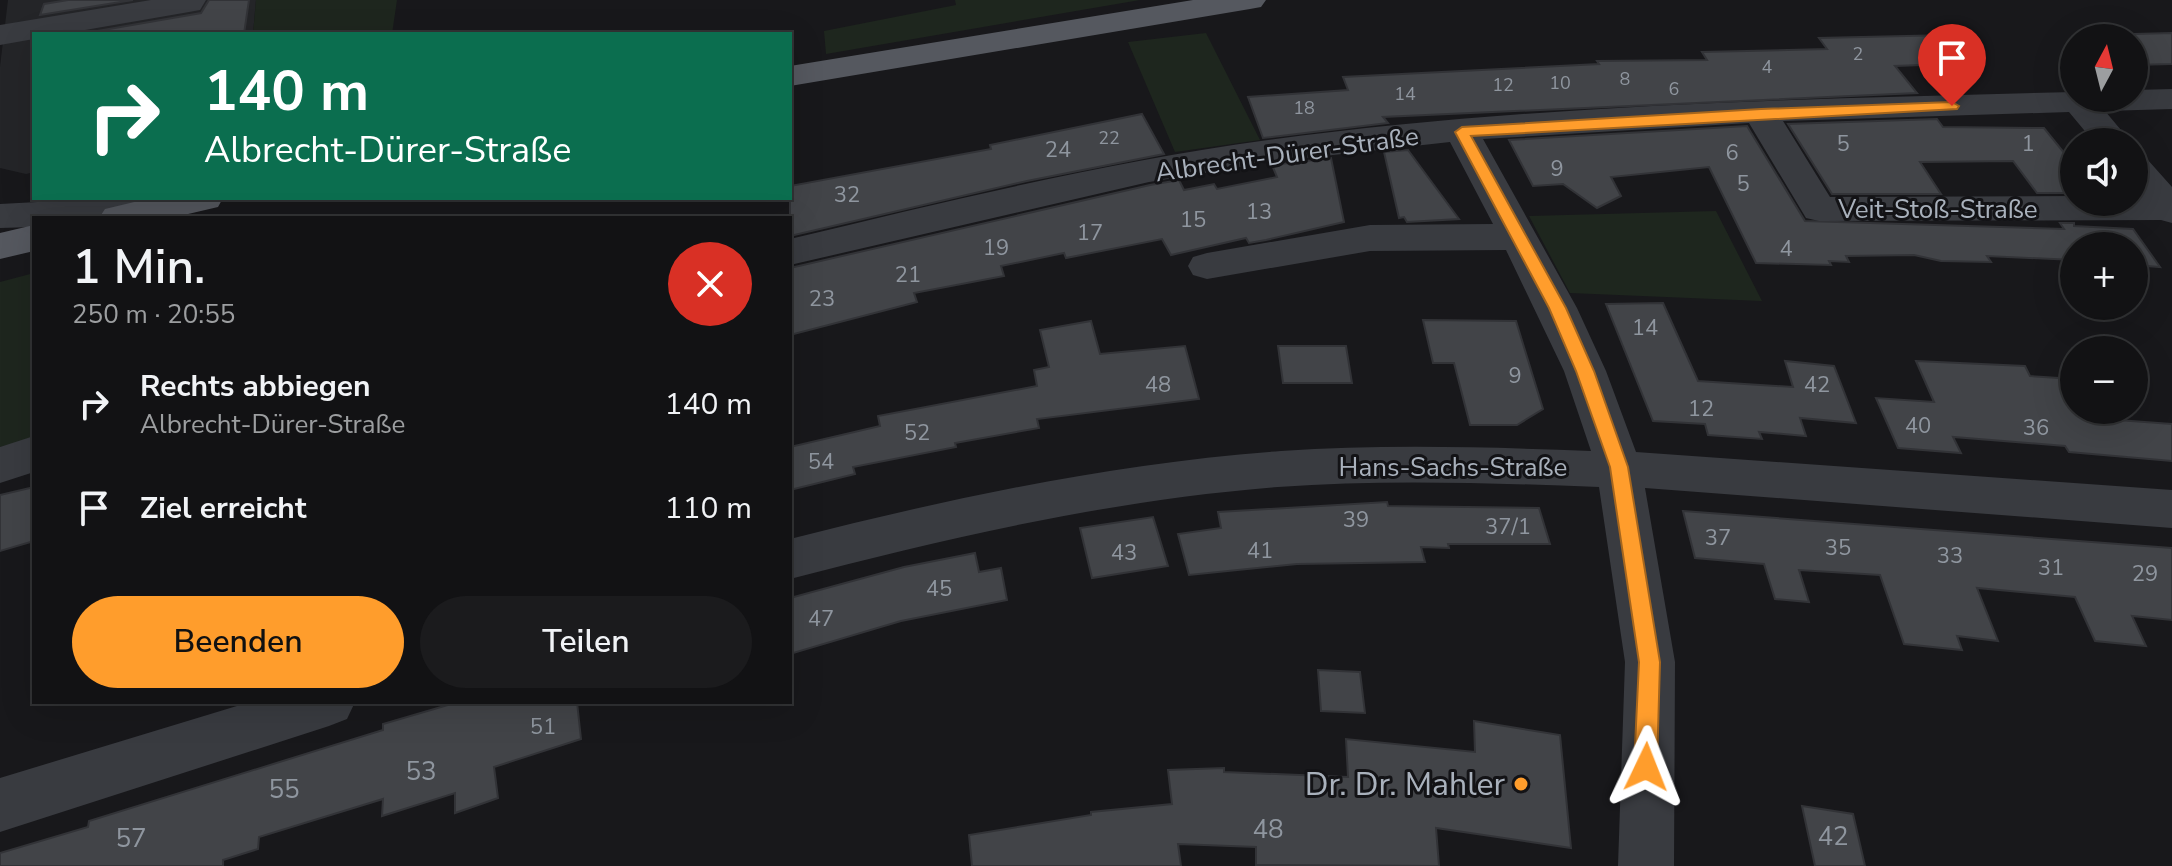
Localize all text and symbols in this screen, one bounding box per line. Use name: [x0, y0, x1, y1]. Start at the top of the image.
pin: [1918, 24, 1986, 106]
north arrow: [2060, 24, 2148, 112]
map controls: [2060, 24, 2148, 424]
icon: arrive: [1930, 36, 1974, 80]
house number: 2: [1853, 42, 1863, 66]
text: 140 m: [204, 53, 369, 130]
house number: 4: [1762, 55, 1773, 79]
icon: right: [72, 64, 176, 168]
house number: 8: [1620, 67, 1630, 91]
house number: 10: [1549, 71, 1571, 95]
house number: 12: [1492, 73, 1514, 97]
house number: 6: [1669, 77, 1679, 101]
house number: 14: [1394, 82, 1416, 106]
house number: 18: [1293, 96, 1315, 120]
street label: Albrecht-Dürer-Straße: [1153, 119, 1421, 190]
text: Albrecht-Dürer-Straße: [204, 126, 571, 175]
house number: 22: [1098, 126, 1120, 150]
button: sound: [2060, 128, 2148, 216]
house number: 5: [1836, 129, 1850, 159]
house number: 1: [2021, 129, 2035, 159]
house number: 24: [1045, 135, 1071, 165]
house number: 6: [1725, 138, 1739, 168]
house number: 9: [1550, 154, 1564, 184]
house number: 5: [1736, 169, 1750, 199]
house number: 32: [834, 180, 860, 210]
street label: Veit-Stoß-Straße: [1837, 192, 2038, 227]
house number: 13: [1246, 197, 1272, 227]
house number: 15: [1180, 205, 1206, 235]
house number: 17: [1077, 218, 1103, 248]
button: +: [2060, 232, 2148, 320]
house number: 19: [983, 233, 1009, 263]
text: 1 Min.: [72, 234, 205, 300]
house number: 4: [1779, 234, 1793, 264]
button: close: [668, 242, 752, 326]
house number: 21: [895, 260, 921, 290]
house number: 23: [809, 284, 835, 314]
text: 250 m · 20:55: [72, 297, 235, 332]
house number: 14: [1632, 313, 1658, 343]
button: −: [2060, 336, 2148, 424]
house number: 9: [1508, 361, 1522, 391]
text: Rechts abbiegen: [140, 366, 371, 407]
house number: 48: [1145, 370, 1171, 400]
house number: 42: [1804, 370, 1830, 400]
icon: right: [72, 382, 116, 426]
text: 140 m: [665, 384, 752, 425]
house number: 12: [1688, 394, 1714, 424]
text: Albrecht-Dürer-Straße: [140, 407, 405, 442]
house number: 40: [1905, 411, 1931, 441]
house number: 36: [2023, 413, 2049, 443]
house number: 52: [904, 418, 930, 448]
house number: 54: [808, 447, 834, 477]
street label: Hans-Sachs-Straße: [1339, 450, 1567, 485]
icon: arrive: [72, 486, 116, 530]
text: Ziel erreicht: [140, 488, 306, 529]
text: 110 m: [665, 488, 752, 529]
house number: 39: [1343, 505, 1369, 535]
house number: 37/1: [1485, 512, 1531, 542]
house number: 37: [1705, 523, 1731, 553]
house number: 35: [1825, 533, 1851, 563]
house number: 41: [1247, 536, 1273, 566]
house number: 43: [1111, 538, 1137, 568]
house number: 33: [1937, 541, 1963, 571]
house number: 31: [2038, 553, 2064, 583]
house number: 29: [2132, 559, 2158, 589]
house number: 45: [926, 574, 952, 604]
button: Beenden: [72, 596, 404, 688]
button: Teilen: [420, 596, 752, 688]
house number: 47: [808, 604, 834, 634]
house number: 51: [530, 712, 556, 742]
position arrow: [1604, 725, 1688, 809]
house number: 53: [405, 754, 437, 789]
place label: Dr. Dr. Mahler: [1305, 763, 1506, 806]
house number: 55: [268, 772, 300, 807]
marker: Dr. Dr. Mahler: [1512, 775, 1530, 793]
house number: 48: [1252, 812, 1284, 847]
house number: 42: [1817, 819, 1849, 854]
house number: 57: [115, 821, 147, 856]

